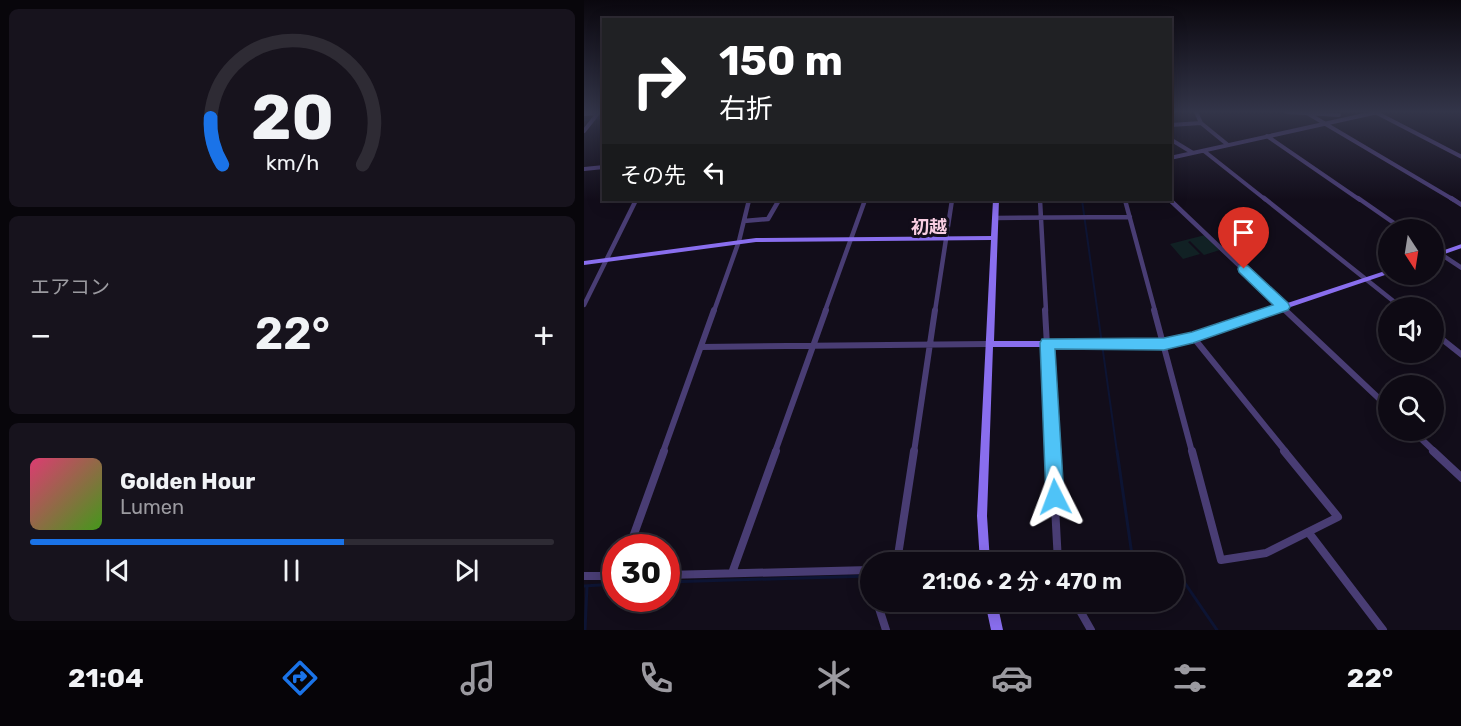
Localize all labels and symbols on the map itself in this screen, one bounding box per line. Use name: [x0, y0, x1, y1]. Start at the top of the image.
pin: [1218, 207, 1269, 269]
district label: 初越: [911, 216, 947, 238]
north arrow: [1378, 219, 1444, 285]
position arrow: [1023, 465, 1087, 529]
speed limit sign: 30: [602, 534, 680, 612]

